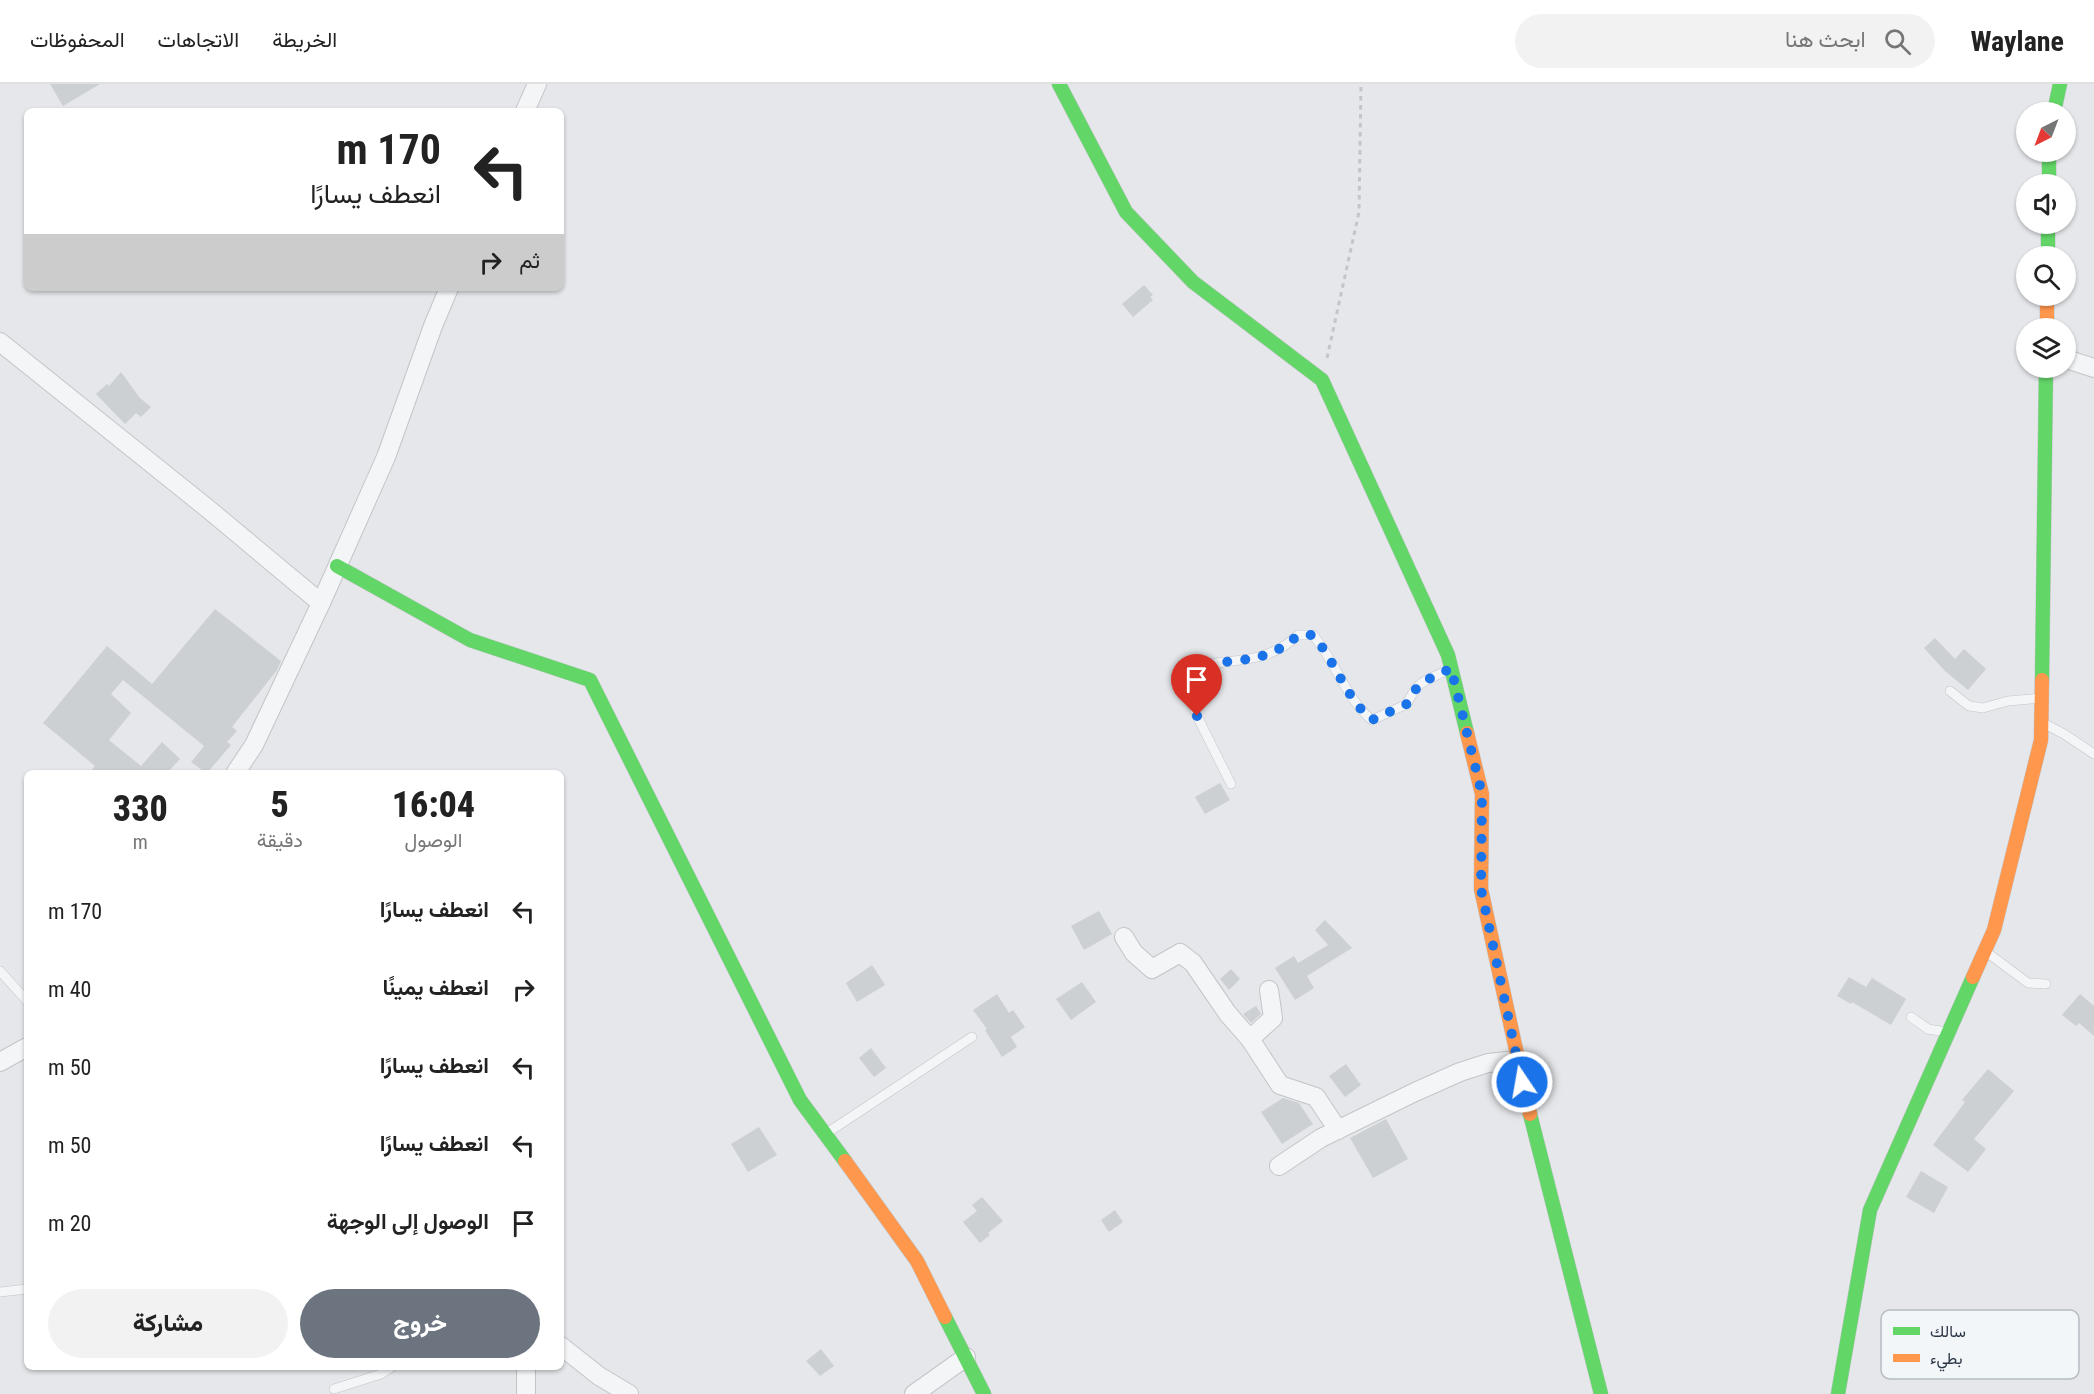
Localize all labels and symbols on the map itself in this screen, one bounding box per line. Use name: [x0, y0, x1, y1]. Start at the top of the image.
north arrow: [2016, 102, 2076, 162]
pin: [1171, 654, 1222, 716]
position arrow: [1490, 1050, 1554, 1114]
legend: [1881, 1310, 2079, 1379]
text: سالك: [1930, 1322, 1966, 1341]
text: بطيء: [1930, 1349, 1962, 1372]

